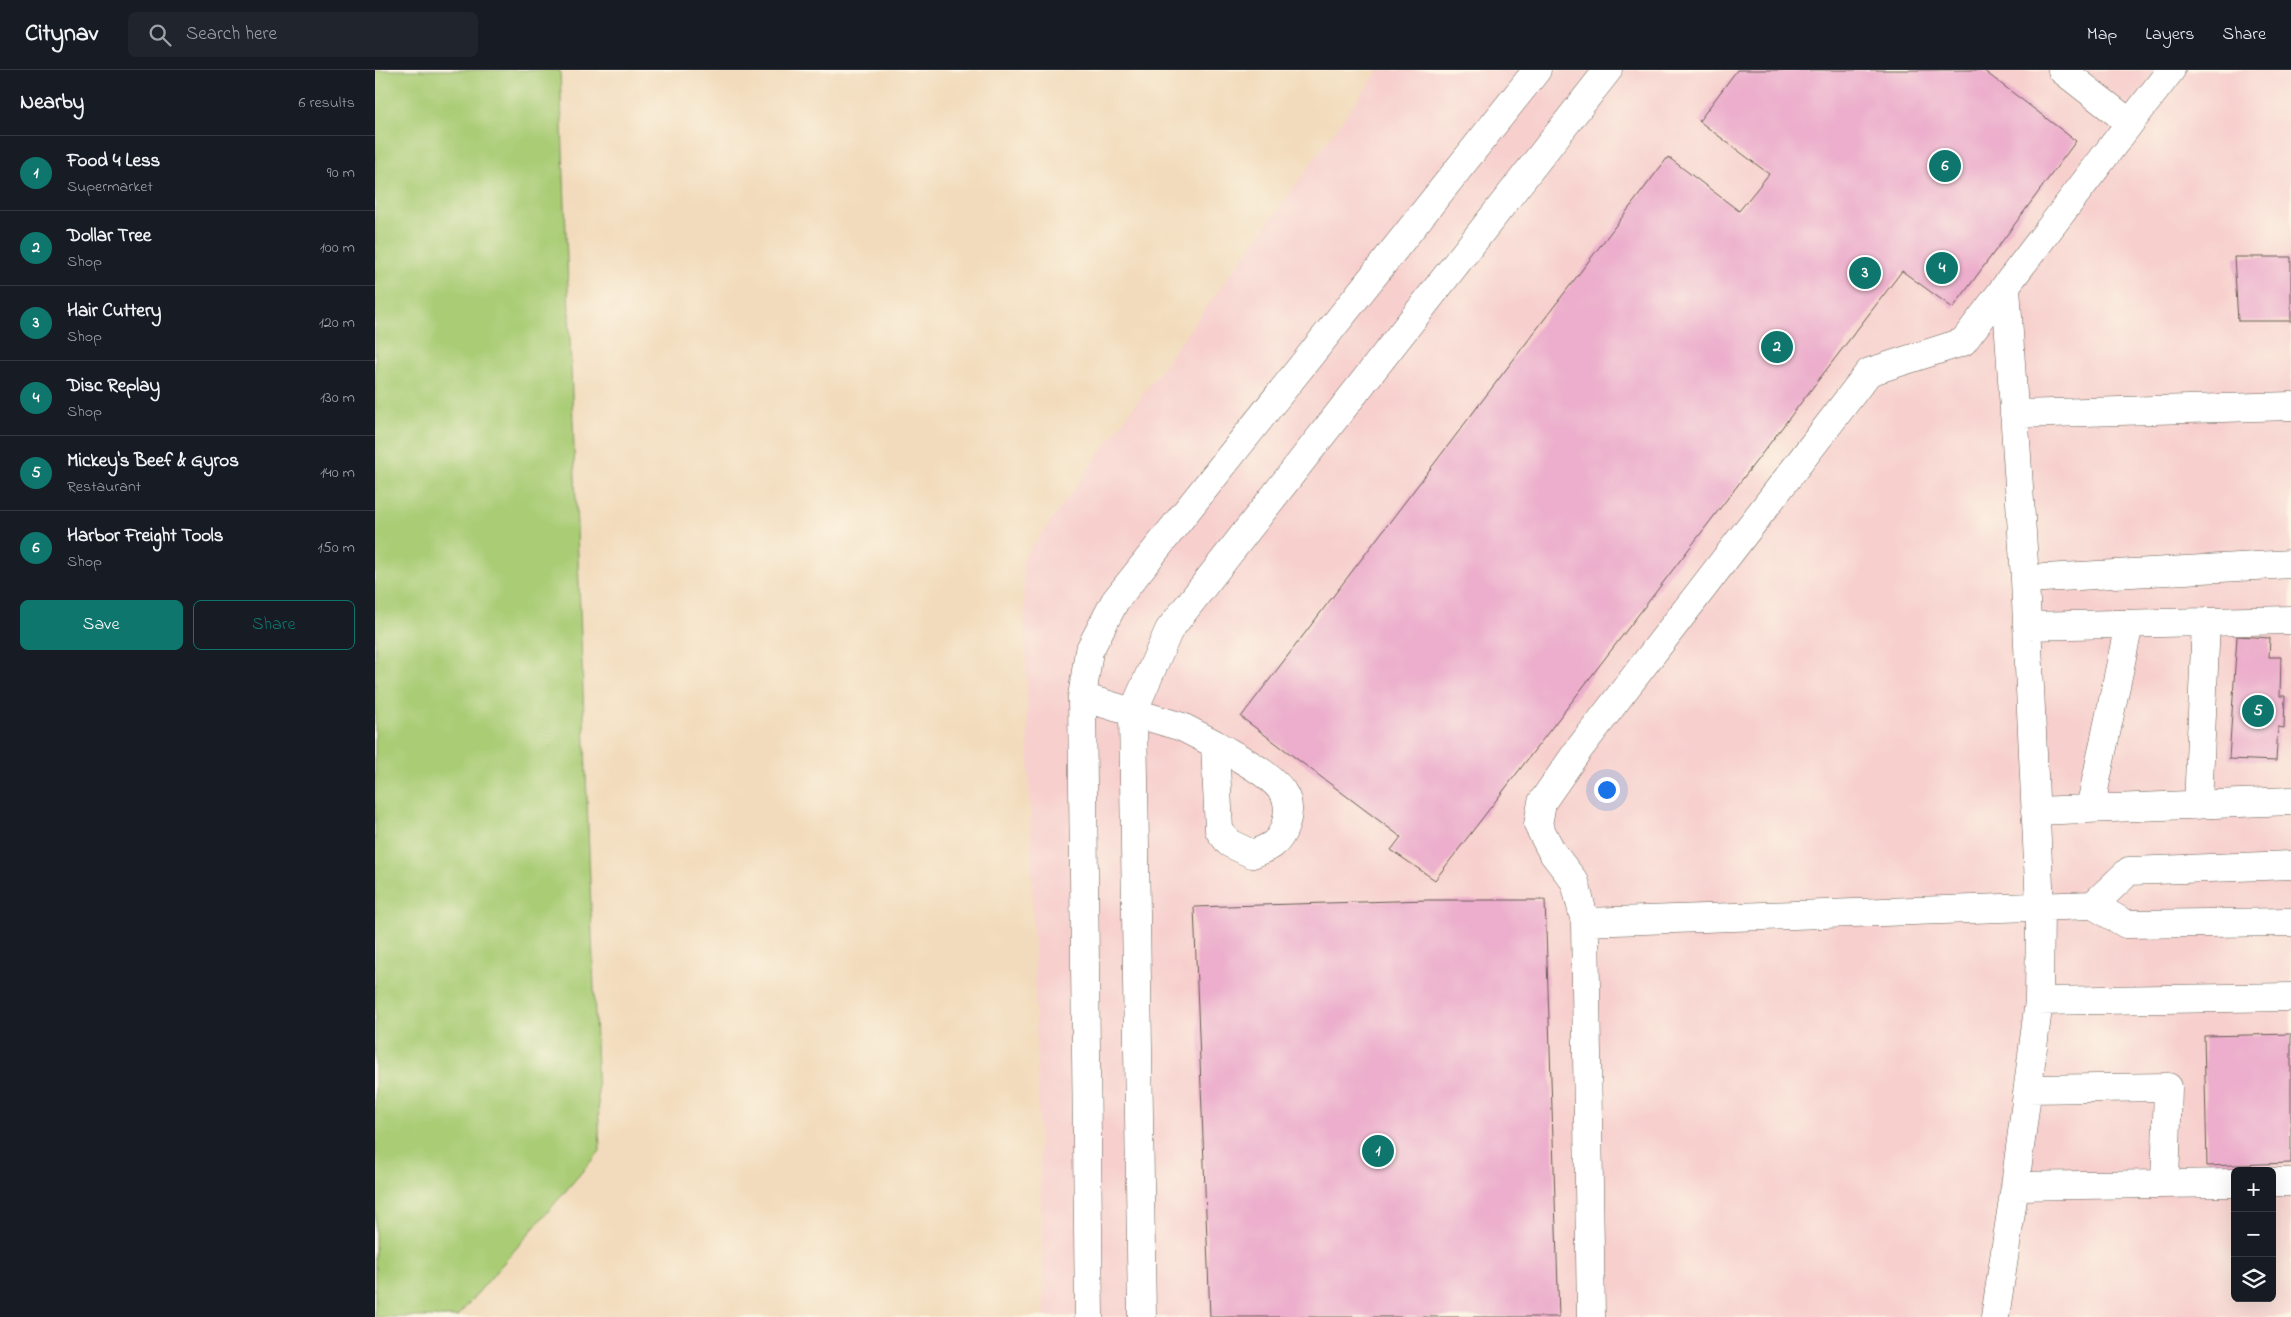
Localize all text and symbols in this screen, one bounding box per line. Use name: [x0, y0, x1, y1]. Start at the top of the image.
search box: [128, 12, 478, 57]
text: Citynav: [25, 17, 98, 52]
icon: search: [146, 21, 174, 49]
text: Search here: [186, 21, 277, 48]
text: Map: [2087, 22, 2117, 48]
text: Layers: [2145, 22, 2195, 48]
text: Share: [2223, 22, 2266, 48]
text: Nearby: [20, 88, 84, 118]
text: 6 results: [298, 91, 355, 115]
pin: 6: [1929, 147, 1961, 185]
text: Food 4 Less: [67, 148, 160, 175]
text: 1: [33, 161, 39, 185]
text: 90 m: [327, 161, 355, 185]
text: Supermarket: [67, 175, 153, 199]
text: Dollar Tree: [67, 223, 151, 250]
text: 2: [32, 236, 40, 260]
text: 100 m: [320, 236, 355, 260]
pin: 4: [1926, 249, 1958, 287]
text: Shop: [67, 250, 102, 274]
pin: 3: [1849, 254, 1881, 292]
text: Hair Cuttery: [67, 298, 161, 325]
text: 3: [33, 311, 39, 335]
text: 120 m: [319, 311, 355, 335]
text: Shop: [67, 325, 102, 349]
pin: 2: [1761, 328, 1793, 366]
text: Disc Replay: [67, 373, 160, 400]
text: 4: [33, 386, 39, 410]
text: 130 m: [320, 386, 355, 410]
text: Shop: [67, 400, 102, 424]
text: Mickey's Beef & Gyros: [67, 448, 239, 475]
text: 5: [31, 461, 41, 485]
text: 140 m: [320, 461, 355, 485]
text: Restaurant: [67, 475, 141, 499]
text: Harbor Freight Tools: [67, 523, 224, 550]
text: 6: [32, 536, 40, 560]
text: 150 m: [317, 536, 355, 560]
text: Shop: [67, 550, 102, 574]
button: Save: [20, 600, 183, 650]
button: Share: [193, 600, 355, 650]
pin: 5: [2242, 692, 2274, 730]
your location: [1594, 777, 1620, 803]
pin: 1: [1362, 1132, 1394, 1170]
map controls: [2231, 1167, 2276, 1302]
button: +: [2231, 1167, 2276, 1212]
button: −: [2231, 1212, 2276, 1257]
button: layers: [2231, 1257, 2276, 1302]

